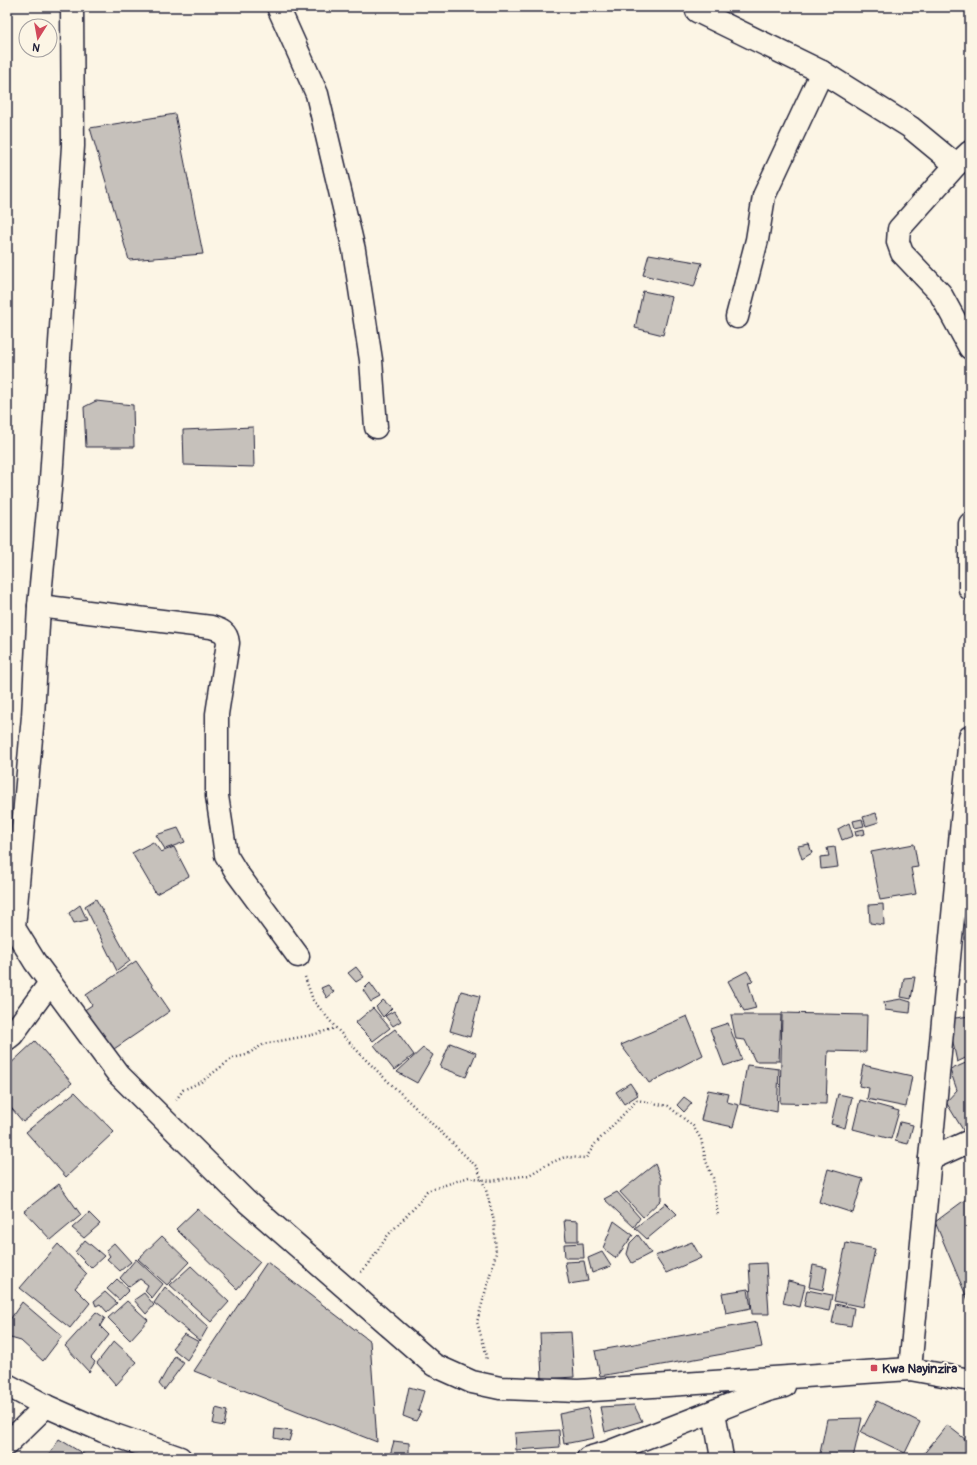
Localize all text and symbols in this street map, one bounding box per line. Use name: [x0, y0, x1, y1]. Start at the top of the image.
north arrow: [18, 18, 58, 58]
text: N: [31, 40, 41, 54]
place label: Kwa Nayinzira: [882, 1361, 957, 1377]
marker: Kwa Nayinzira: [869, 1363, 879, 1373]

